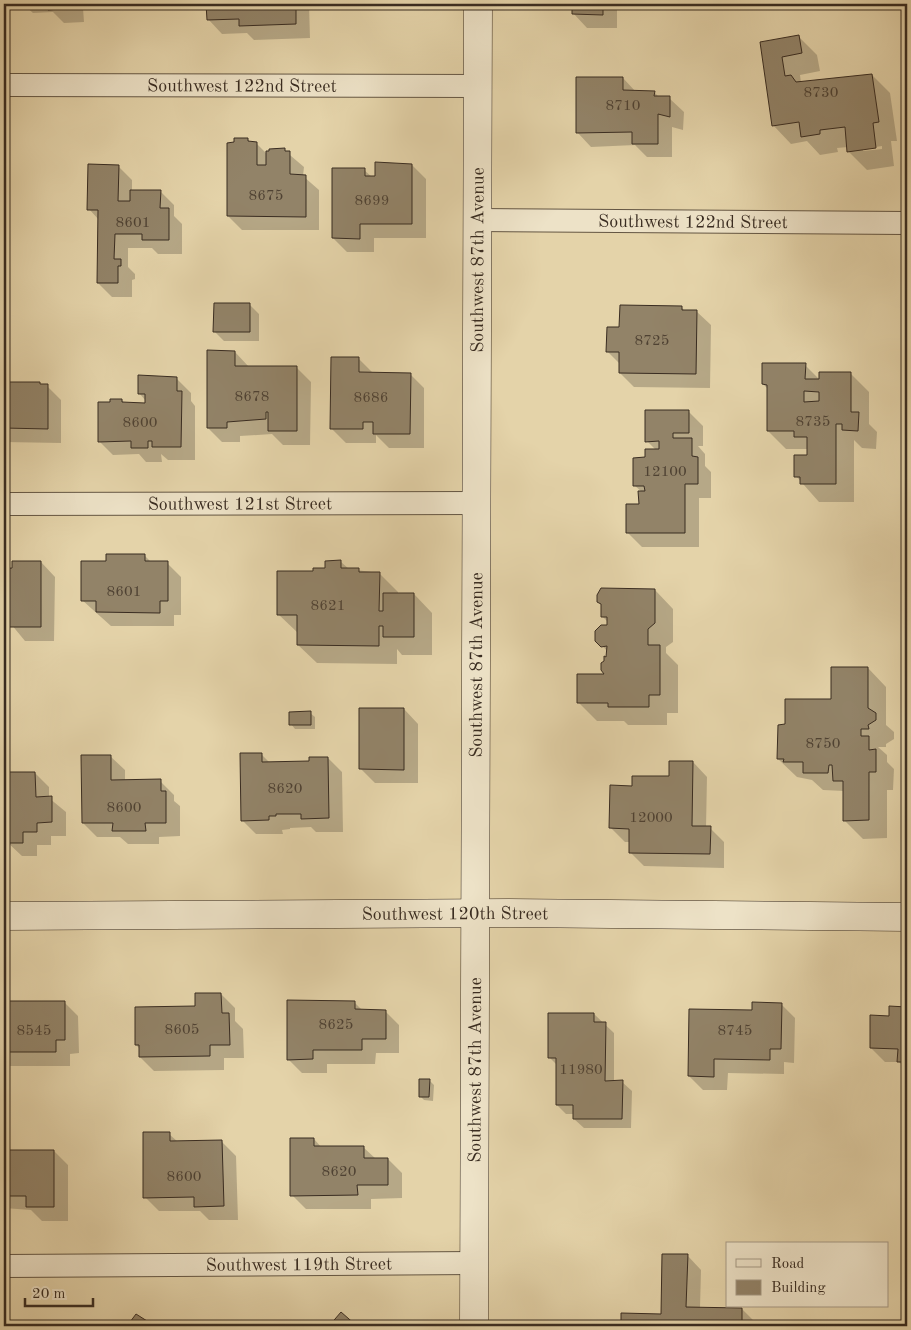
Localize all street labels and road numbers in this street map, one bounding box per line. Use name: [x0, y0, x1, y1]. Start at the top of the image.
street label: Southwest 122nd Street: [147, 77, 337, 96]
street label: Southwest 87th Avenue: [469, 167, 488, 353]
street label: Southwest 122nd Street: [598, 213, 788, 232]
street label: Southwest 121st Street: [148, 495, 332, 514]
street label: Southwest 87th Avenue: [468, 572, 486, 758]
street label: Southwest 120th Street: [362, 905, 548, 924]
street label: Southwest 87th Avenue: [466, 977, 485, 1163]
street label: Southwest 119th Street: [206, 1256, 392, 1275]

